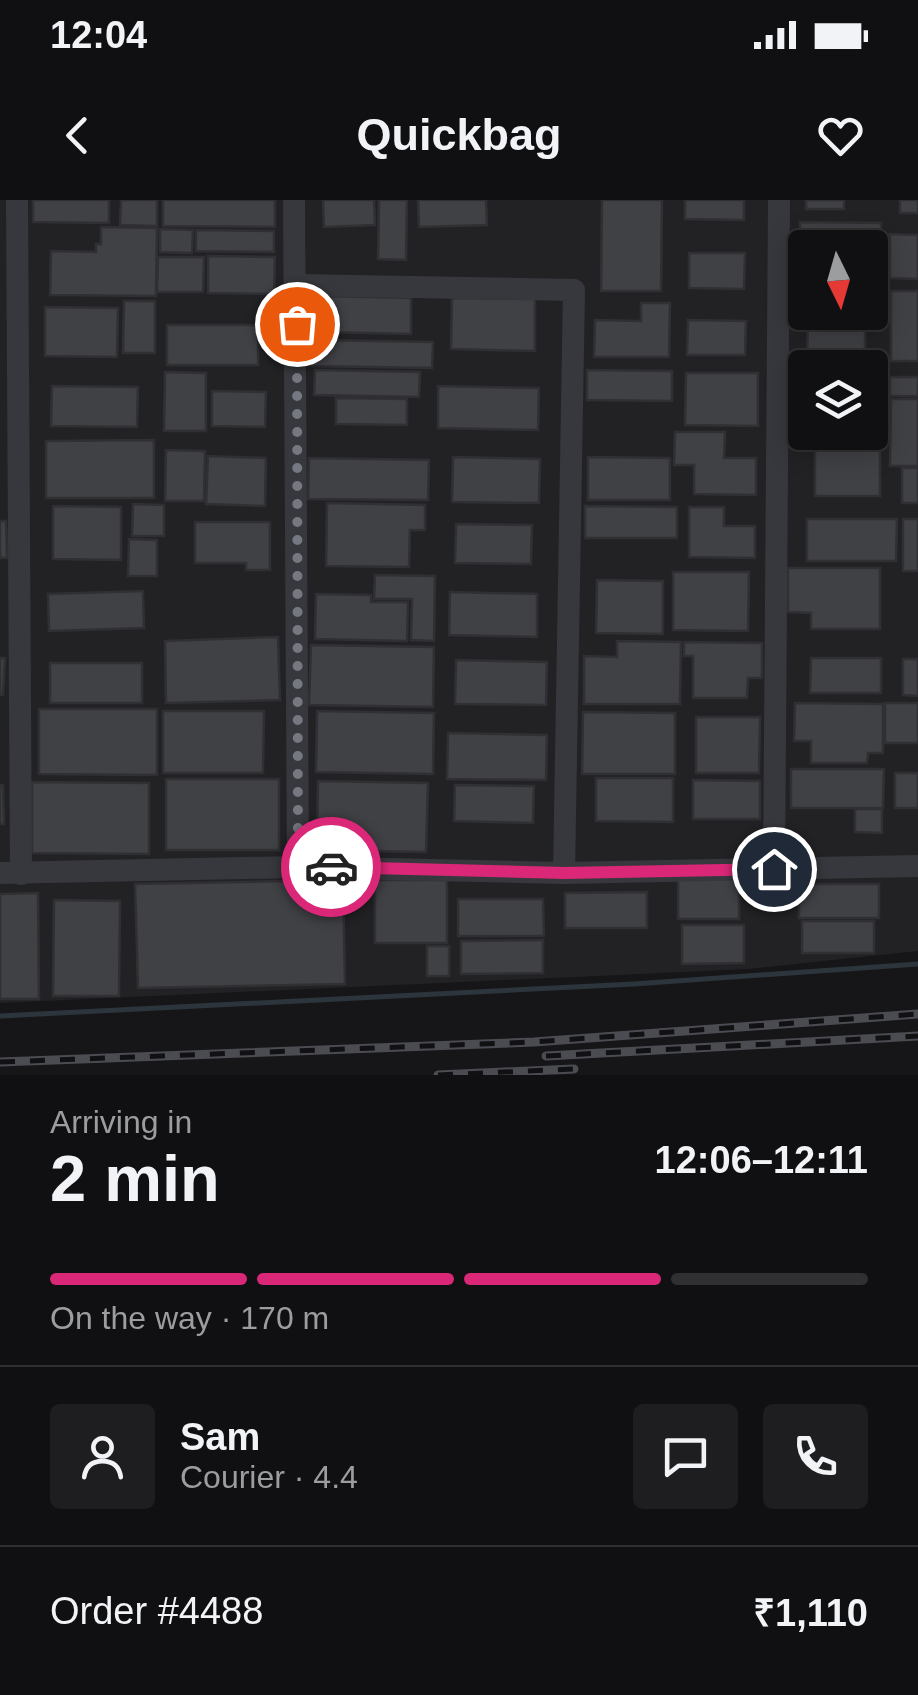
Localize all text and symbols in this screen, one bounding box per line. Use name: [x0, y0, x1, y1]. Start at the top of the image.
text: 12:04: [50, 14, 147, 56]
icon: back: [50, 108, 105, 163]
icon: heart: [813, 108, 868, 163]
text: Quickbag: [356, 109, 562, 160]
north arrow: [788, 230, 888, 330]
map controls: [788, 230, 888, 450]
pin: [255, 282, 340, 367]
icon: bag: [270, 297, 325, 352]
button: layers: [788, 350, 888, 450]
courier: [281, 817, 381, 917]
pin: [732, 827, 817, 912]
icon: car: [304, 840, 359, 895]
icon: home: [747, 842, 802, 897]
text: Arriving in: [50, 1104, 192, 1140]
text: 12:06–12:11: [655, 1139, 868, 1181]
text: 2 min: [50, 1142, 220, 1215]
text: On the way · 170 m: [50, 1300, 329, 1336]
button: person: [50, 1404, 155, 1509]
button: chat: [633, 1404, 738, 1509]
button: phone: [763, 1404, 868, 1509]
text: Sam: [180, 1416, 260, 1458]
text: Courier · 4.4: [180, 1459, 358, 1495]
text: Order #4488: [50, 1590, 263, 1632]
text: ₹1,110: [753, 1592, 868, 1634]

